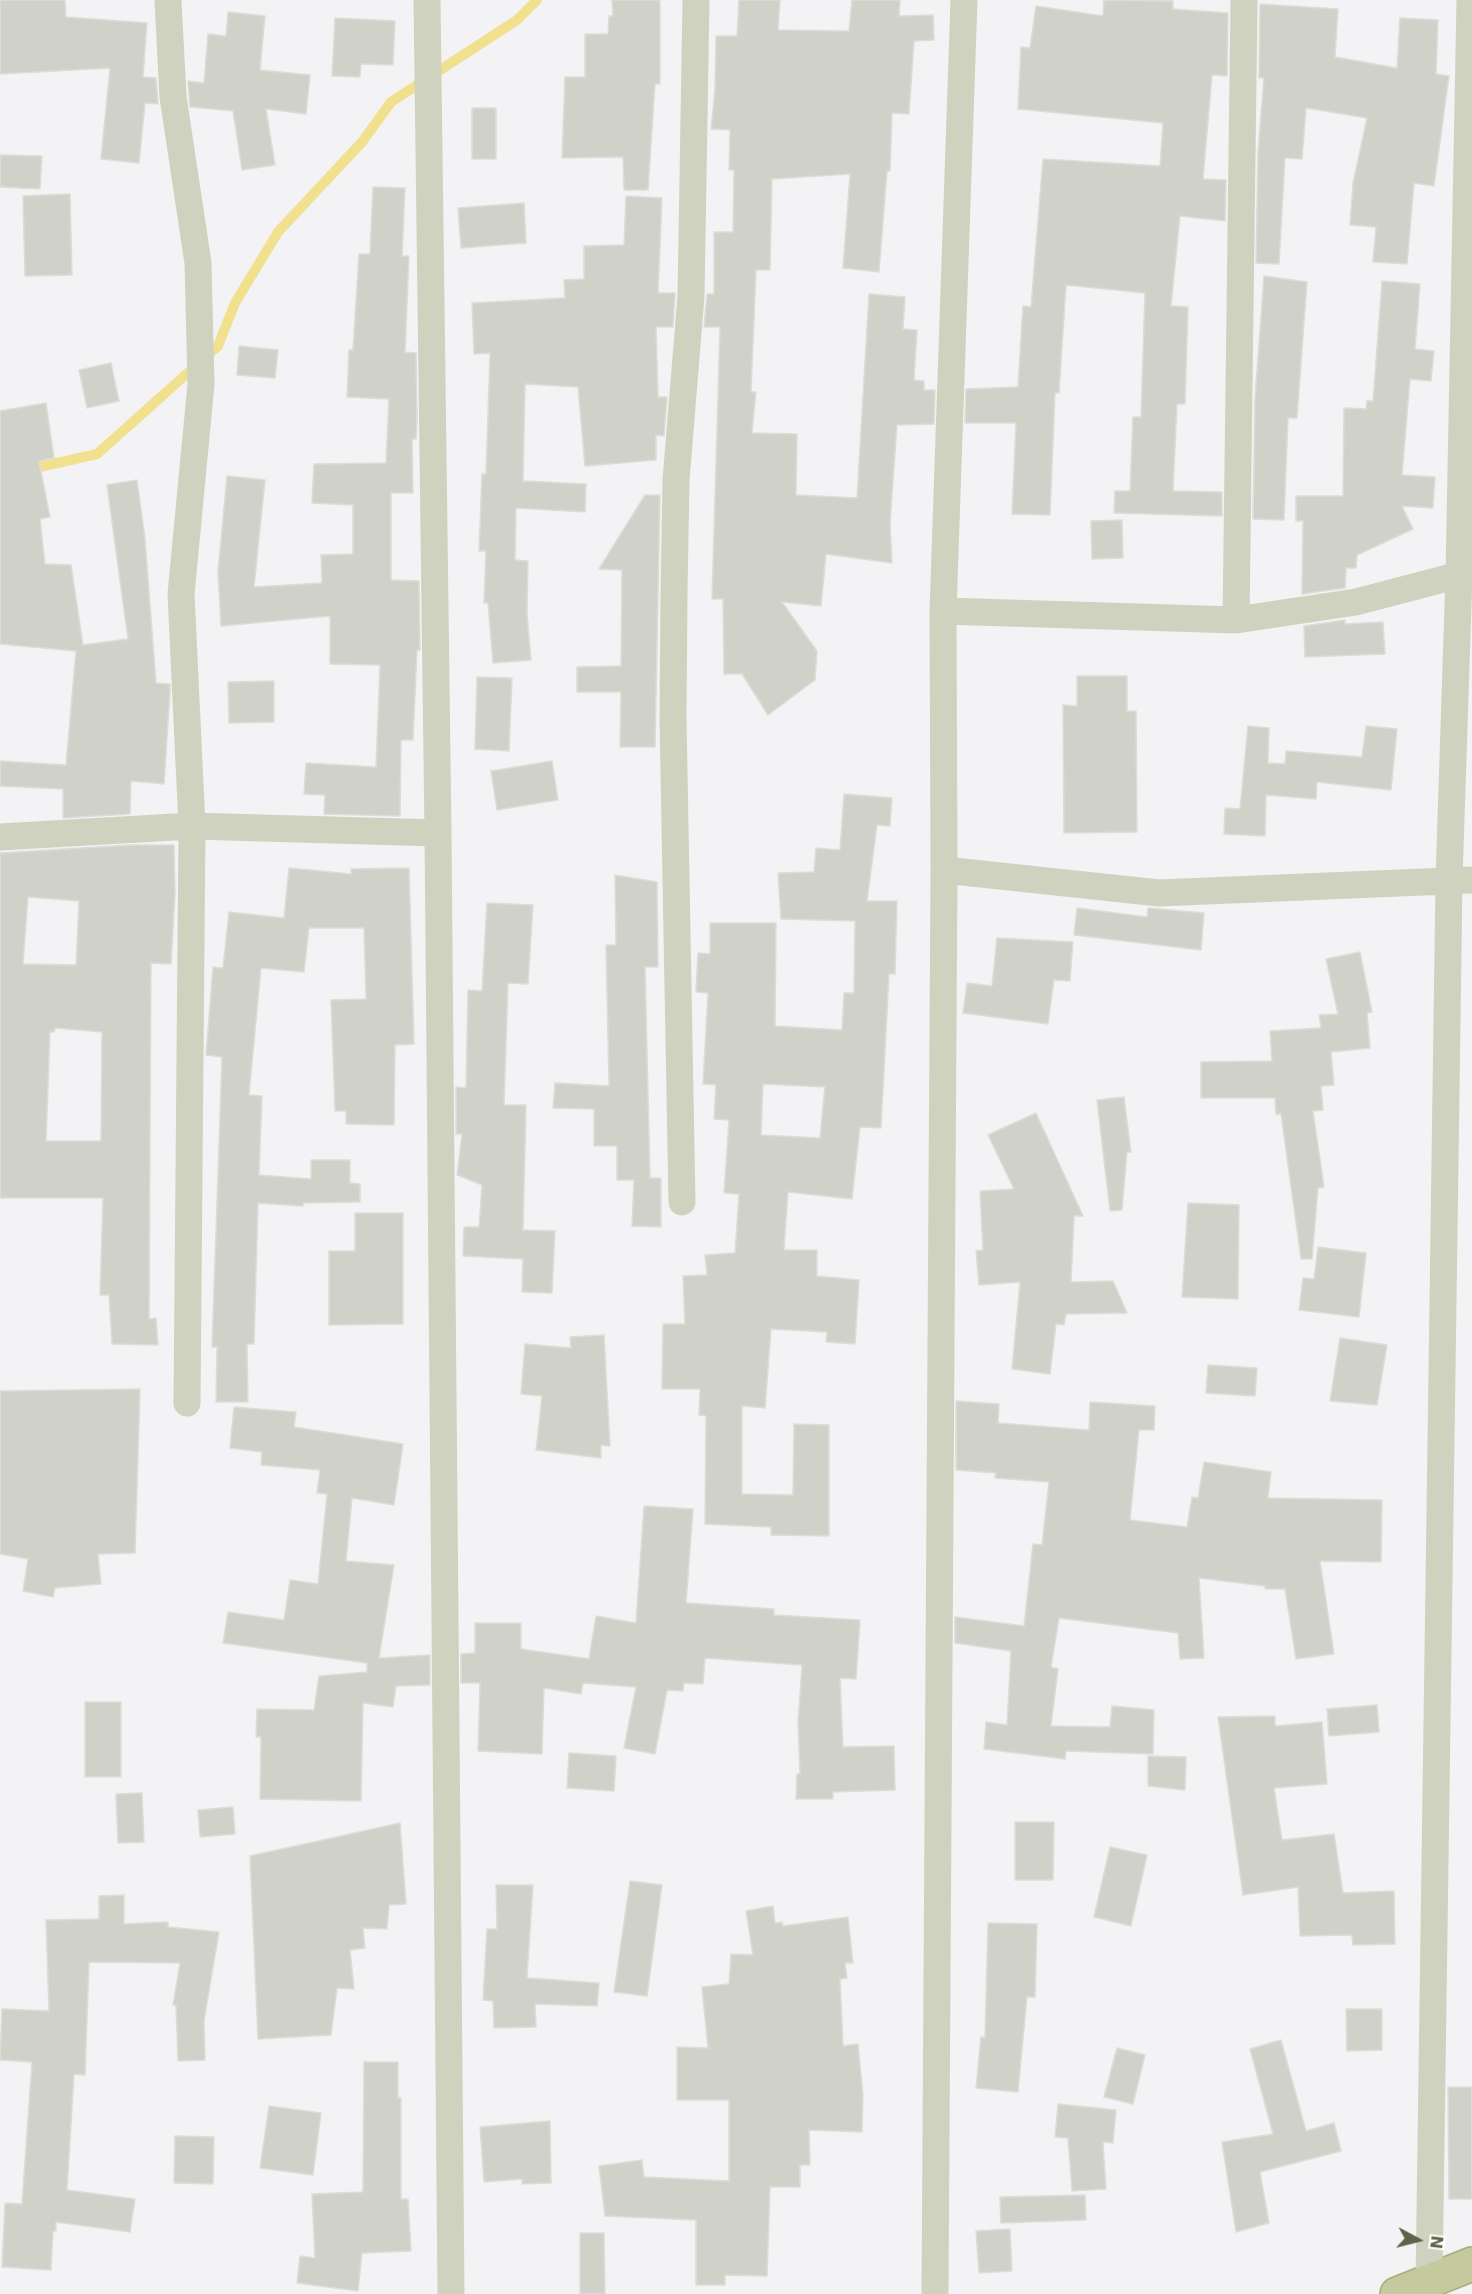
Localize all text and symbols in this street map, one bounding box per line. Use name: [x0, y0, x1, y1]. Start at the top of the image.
north arrow: [1388, 2210, 1448, 2270]
text: N: [1426, 2234, 1447, 2250]

